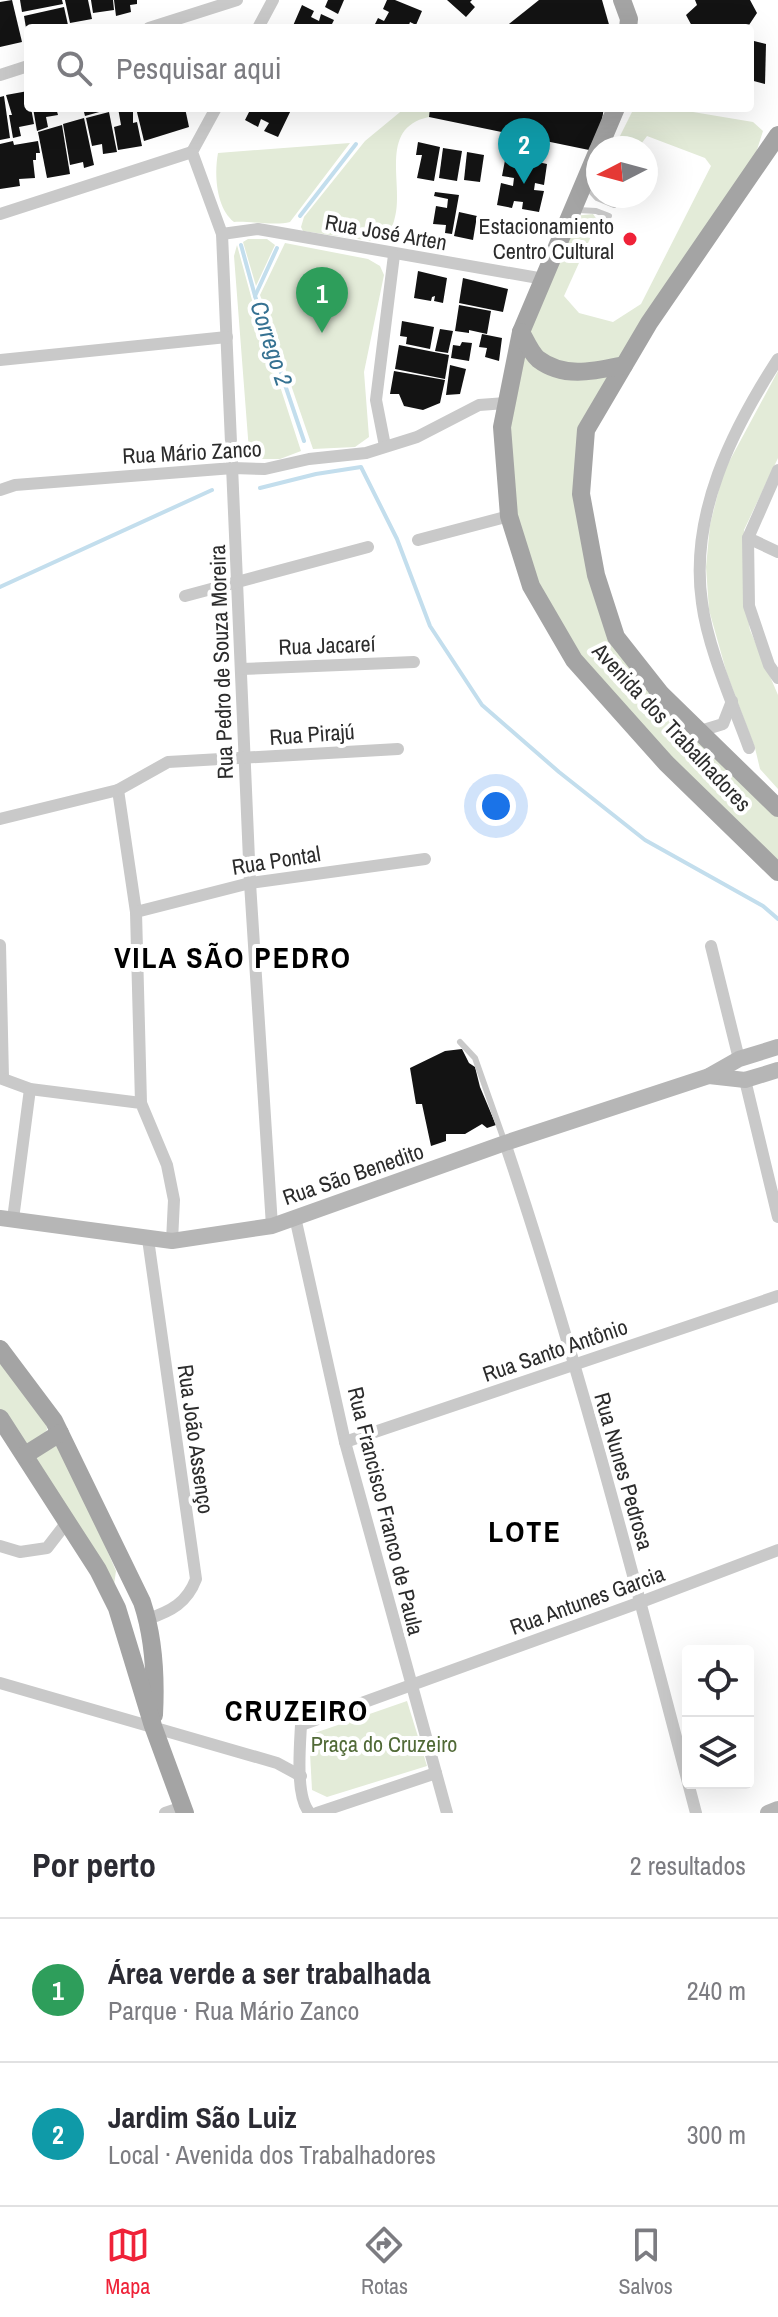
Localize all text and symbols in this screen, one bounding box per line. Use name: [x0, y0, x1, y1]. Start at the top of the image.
search box: [24, 24, 754, 112]
icon: search: [52, 46, 96, 90]
text: Pesquisar aqui: [116, 48, 281, 88]
pin: 2: [498, 118, 550, 184]
north arrow: [586, 136, 658, 208]
street label: Rua José Arten: [323, 207, 449, 257]
place label: Estacionamiento Centro Cultural: [479, 211, 614, 266]
marker: Estacionamiento Centro Cultural: [621, 230, 639, 248]
pin: 1: [296, 267, 348, 333]
water label: Corrego 2: [243, 296, 301, 390]
street label: Rua Mário Zanco: [122, 433, 262, 471]
street label: Rua Pedro de Souza Moreira: [202, 544, 240, 780]
street label: Rua Jacareí: [278, 628, 377, 662]
street label: Avenida dos Trabalhadores: [585, 635, 758, 818]
street label: Rua Pirajú: [268, 716, 356, 752]
your location: [476, 786, 516, 826]
street label: Rua Pontal: [230, 838, 322, 882]
district label: VILA SÃO PEDRO: [114, 937, 352, 977]
street label: Rua São Benedito: [278, 1136, 428, 1212]
street label: Rua Santo Antônio: [479, 1311, 631, 1389]
street label: Rua João Assenço: [171, 1362, 221, 1516]
street label: Rua Francisco Franco de Paula: [341, 1384, 431, 1638]
street label: Rua Nunes Pedrosa: [587, 1389, 661, 1553]
district label: LOTE: [488, 1511, 562, 1551]
street label: Rua Antunes Garcia: [506, 1558, 668, 1642]
map controls: [682, 1645, 754, 1789]
button: locate: [682, 1645, 754, 1717]
district label: CRUZEIRO: [225, 1690, 369, 1730]
button: layers: [682, 1717, 754, 1789]
park label: Praça do Cruzeiro: [311, 1729, 457, 1759]
text: Por perto: [32, 1842, 156, 1888]
text: 2 resultados: [630, 1848, 746, 1883]
text: Área verde a ser trabalhada: [108, 1953, 431, 1993]
text: 1: [52, 1973, 64, 2008]
text: 240 m: [687, 1973, 746, 2008]
text: Parque · Rua Mário Zanco: [108, 1993, 359, 2028]
text: Jardim São Luiz: [108, 2097, 297, 2137]
text: 2: [52, 2117, 64, 2152]
text: 300 m: [687, 2117, 746, 2152]
text: Local · Avenida dos Trabalhadores: [108, 2137, 436, 2172]
tab: Mapa: [105, 2223, 150, 2301]
tab: Rotas: [361, 2223, 408, 2301]
tab: Salvos: [619, 2223, 673, 2301]

